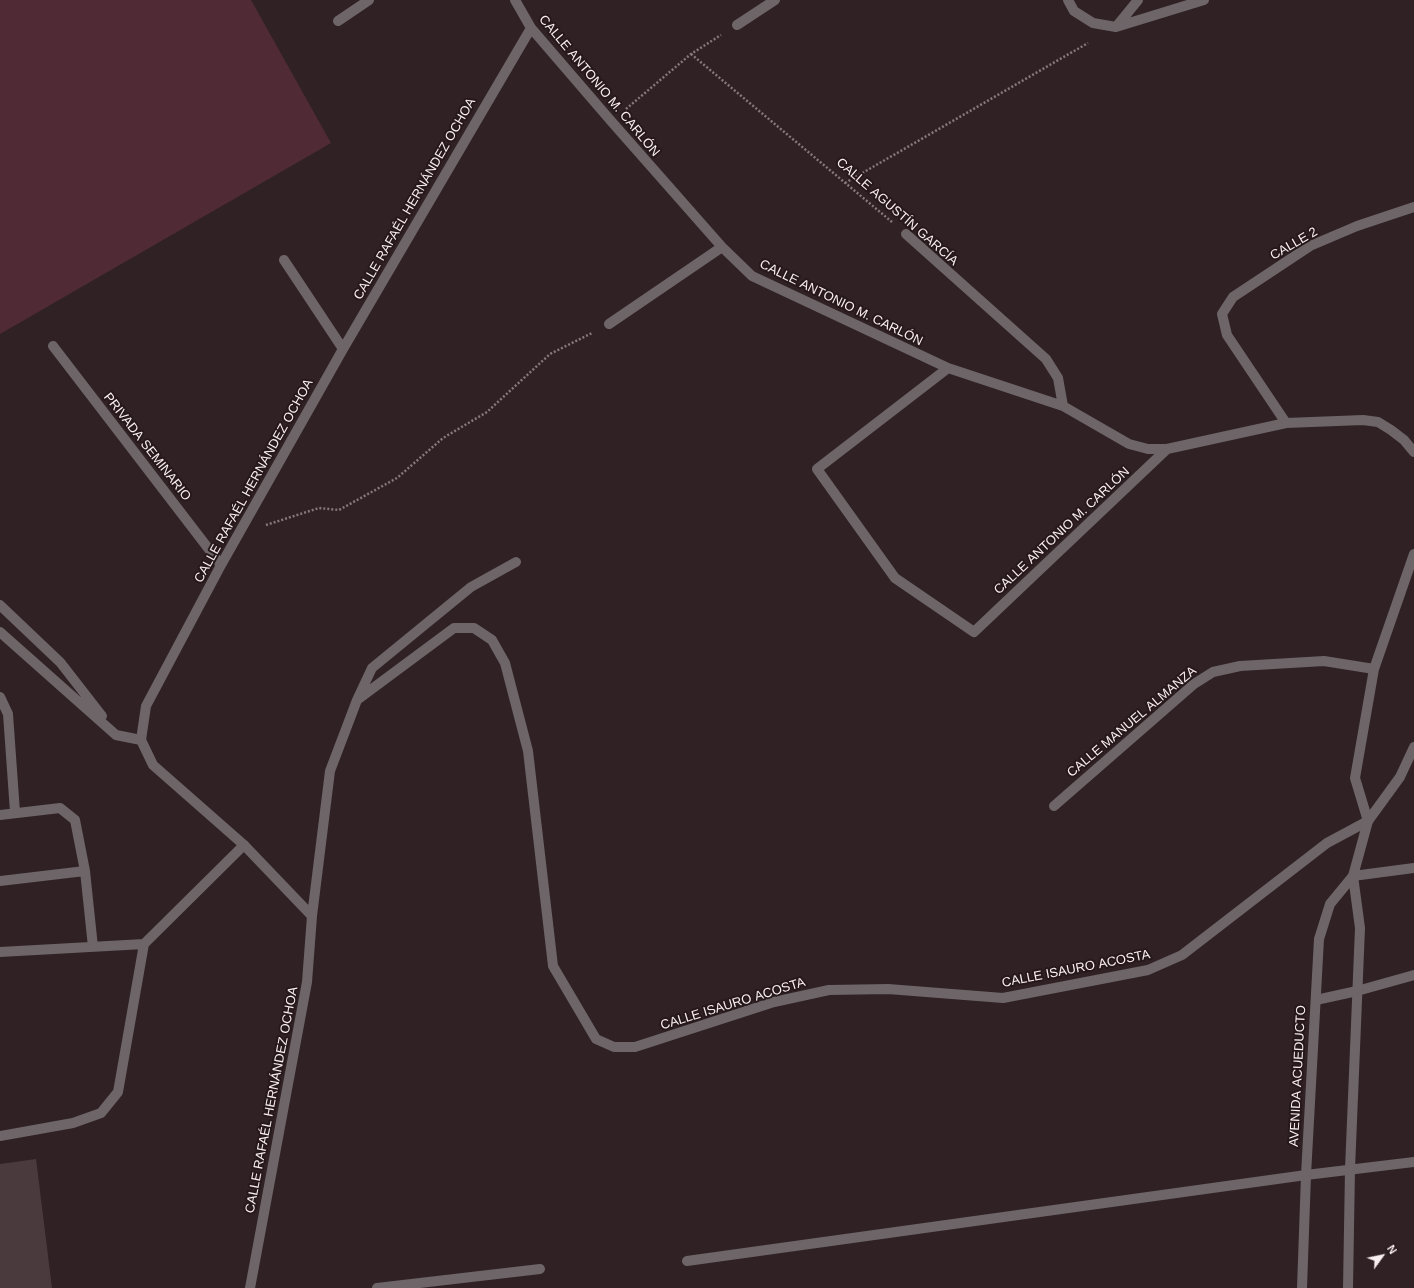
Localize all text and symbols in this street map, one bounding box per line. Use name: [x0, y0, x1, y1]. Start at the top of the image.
street label: CALLE ANTONIO M. CARLÓN: [535, 12, 663, 160]
street label: CALLE RAFAÉL HERNÁNDEZ OCHOA: [351, 95, 479, 303]
street label: CALLE AGUSTÍN GARCÍA: [833, 155, 961, 269]
street label: CALLE 2: [1268, 224, 1320, 264]
street label: CALLE ANTONIO M. CARLÓN: [757, 257, 925, 349]
street label: CALLE RAFAÉL HERNÁNDEZ OCHOA: [191, 376, 317, 586]
street label: PRIVADA SEMINARIO: [100, 390, 194, 504]
street label: CALLE ANTONIO M. CARLÓN: [991, 464, 1133, 598]
street label: CALLE MANUEL ALMANZA: [1064, 663, 1200, 781]
street label: CALLE ISAURO ACOSTA: [1001, 947, 1151, 991]
street label: CALLE ISAURO ACOSTA: [659, 975, 807, 1033]
street label: CALLE RAFAÉL HERNÁNDEZ OCHOA: [242, 985, 302, 1215]
street label: AVENIDA ACUEDUCTO: [1286, 1005, 1310, 1147]
north arrow: [1362, 1236, 1402, 1276]
text: N: [1385, 1243, 1399, 1256]

